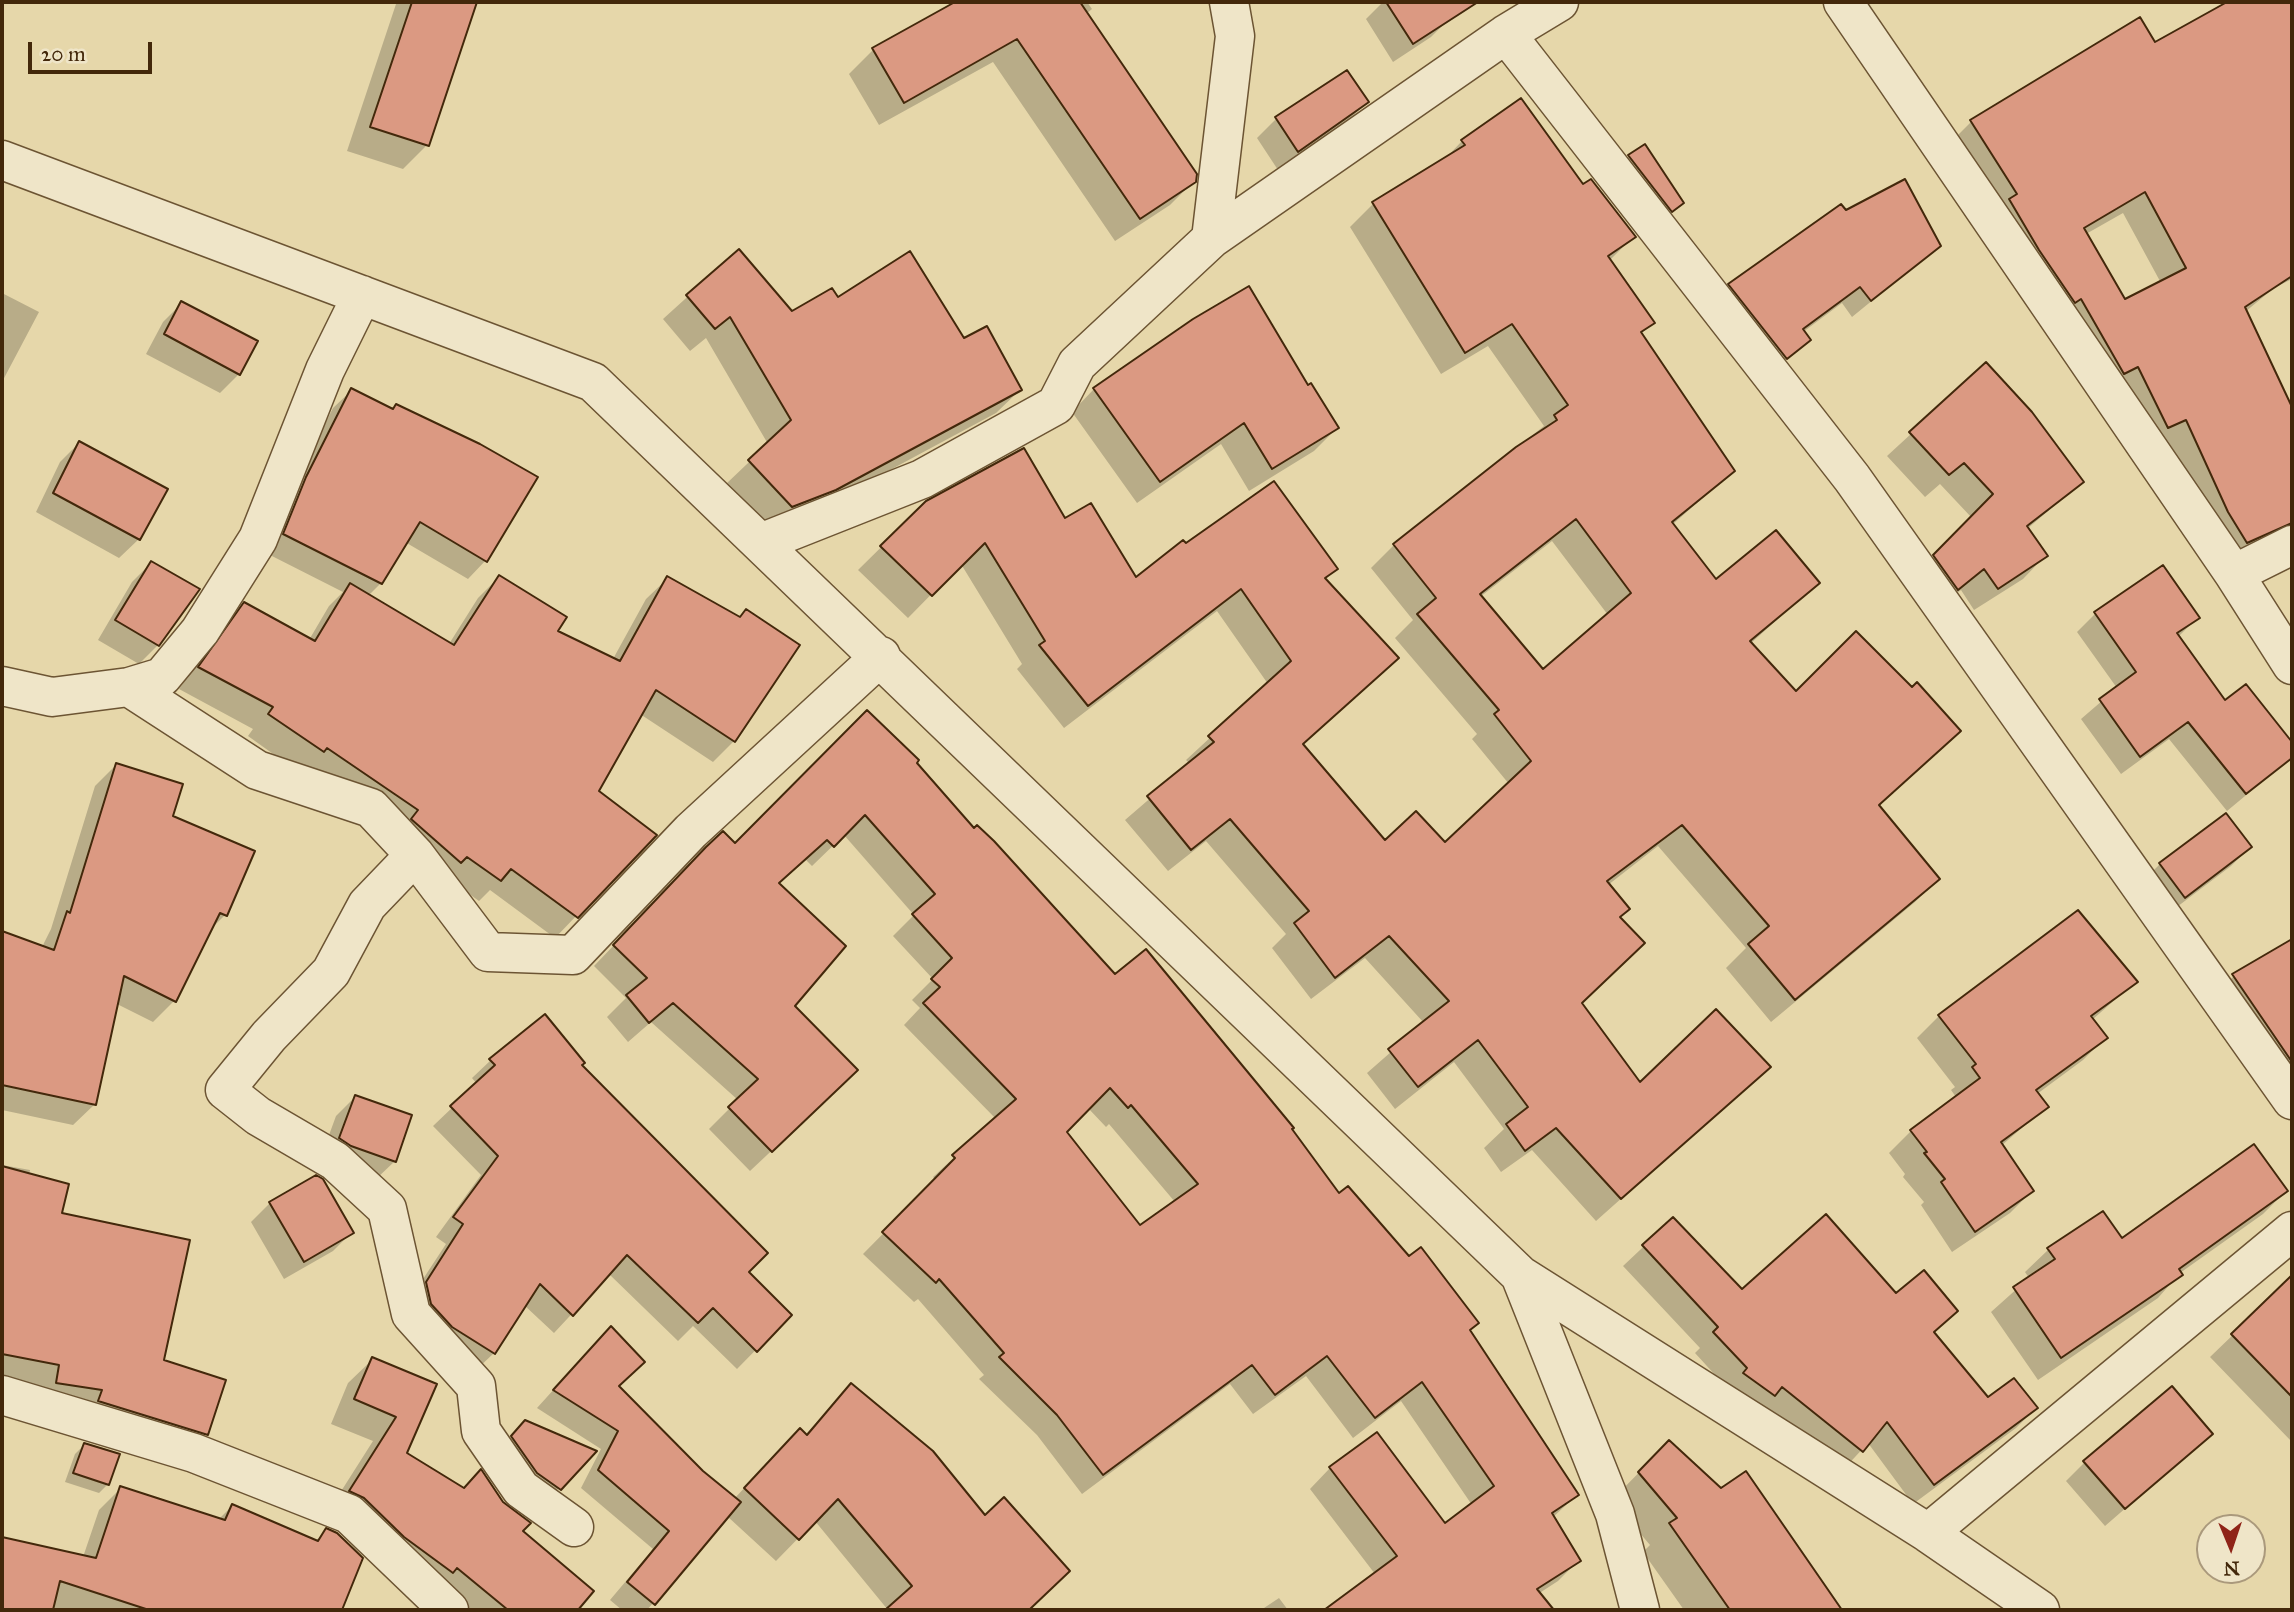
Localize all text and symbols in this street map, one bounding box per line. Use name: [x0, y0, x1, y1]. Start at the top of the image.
scale bar: [32, 28, 156, 72]
text: 20 m: [41, 41, 86, 67]
north arrow: [2196, 1514, 2266, 1584]
text: N: [2223, 1557, 2240, 1580]

